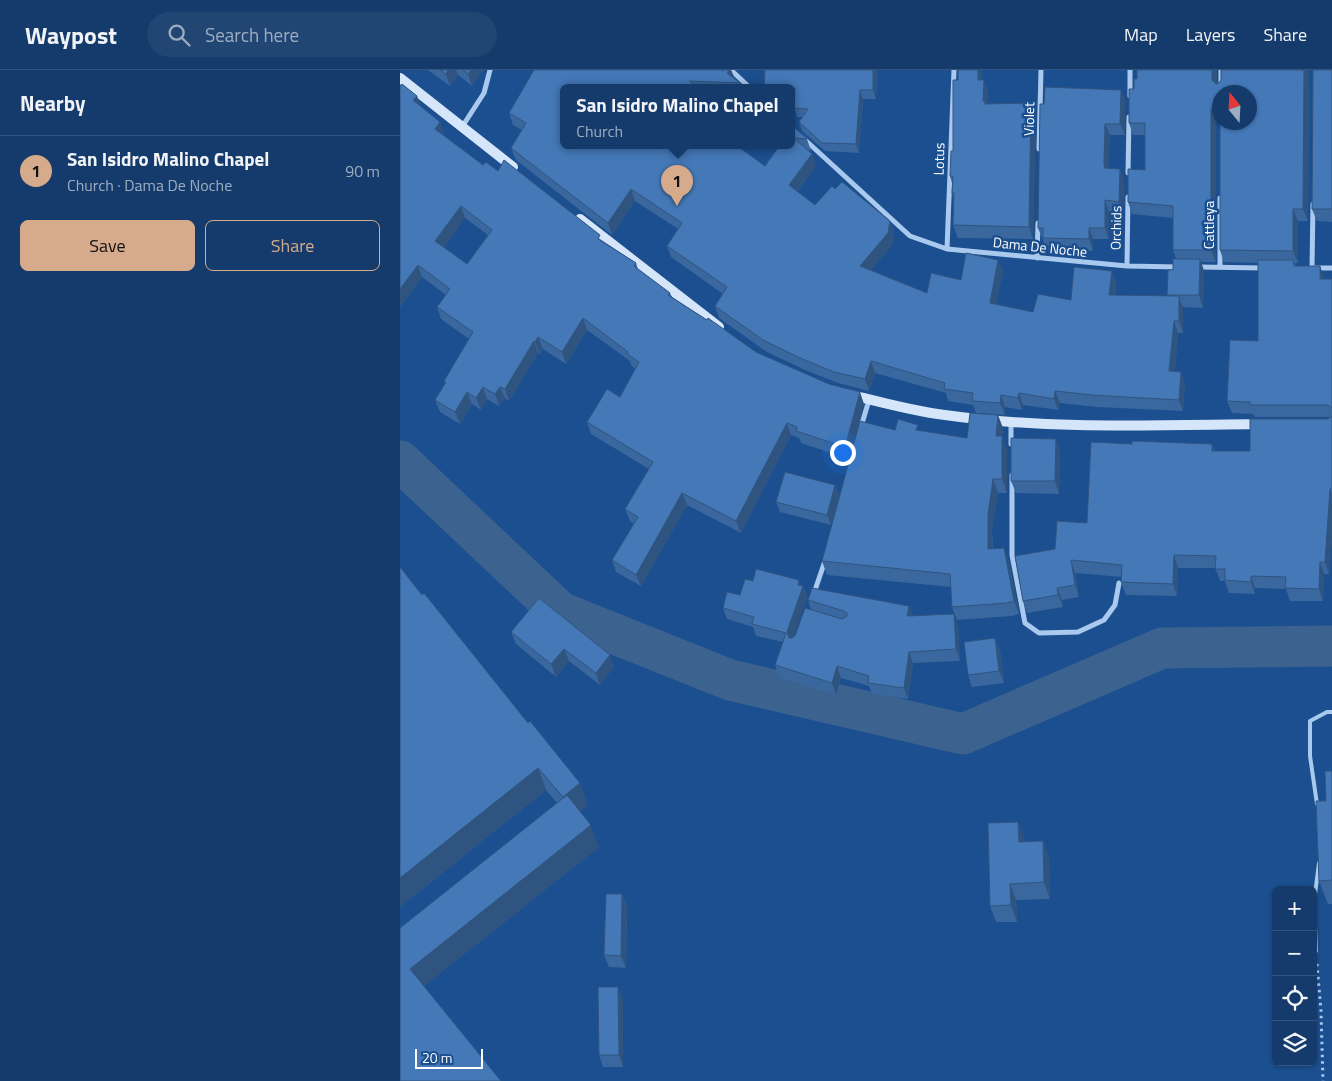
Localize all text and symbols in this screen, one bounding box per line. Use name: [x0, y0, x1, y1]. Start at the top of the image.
search box: [147, 12, 497, 57]
text: Waypost: [25, 17, 117, 53]
text: Search here: [205, 20, 299, 49]
icon: search: [165, 21, 193, 49]
text: Map: [1124, 21, 1158, 48]
text: Layers: [1186, 21, 1235, 48]
text: Share: [1263, 21, 1307, 48]
popup: [560, 84, 795, 149]
north arrow: [1212, 85, 1257, 130]
text: Nearby: [20, 87, 85, 119]
text: San Isidro Malino Chapel: [576, 90, 779, 119]
street label: Violet: [1018, 102, 1039, 136]
text: Church: [576, 119, 623, 143]
street label: Lotus: [927, 142, 950, 176]
text: San Isidro Malino Chapel: [67, 144, 269, 173]
text: 1: [32, 159, 40, 183]
text: 90 m: [345, 159, 380, 183]
pin: 1: [661, 165, 693, 206]
text: Church · Dama De Noche: [67, 173, 232, 197]
street label: Cattleya: [1198, 201, 1219, 249]
street label: Orchids: [1105, 206, 1126, 250]
button: Save: [20, 220, 195, 271]
button: Share: [205, 220, 380, 271]
street label: Dama De Noche: [992, 231, 1088, 262]
your location: [830, 440, 856, 466]
map controls: [1272, 886, 1317, 1066]
button: +: [1272, 886, 1317, 931]
button: −: [1272, 931, 1317, 976]
button: locate: [1272, 976, 1317, 1021]
button: layers: [1272, 1021, 1317, 1066]
scale bar: [415, 1046, 482, 1069]
text: 20 m: [422, 1047, 452, 1068]

